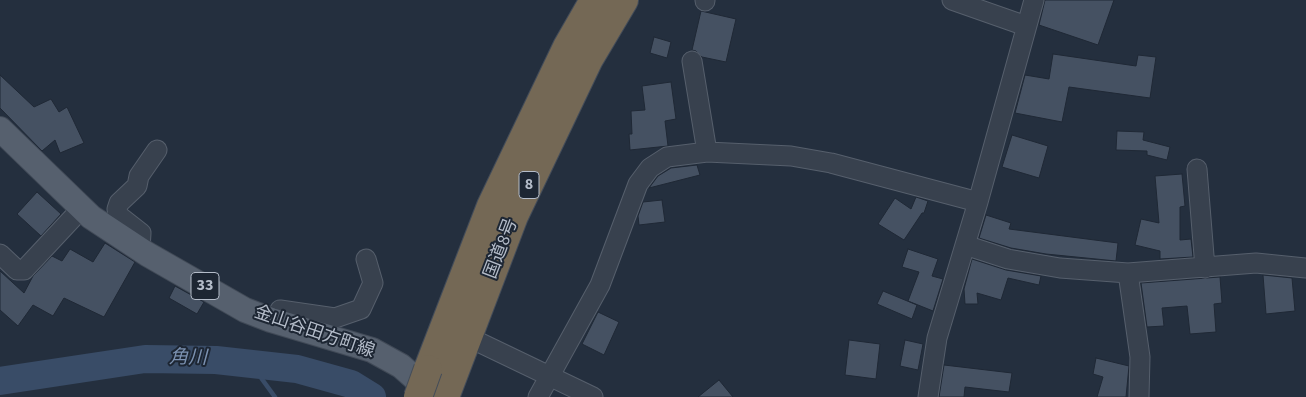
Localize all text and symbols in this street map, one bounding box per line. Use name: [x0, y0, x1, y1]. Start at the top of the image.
road number: 8: [519, 172, 539, 198]
street label: 国道8号: [481, 216, 523, 282]
road number: 33: [191, 272, 219, 300]
street label: 金山谷田方町線: [251, 302, 377, 364]
water label: 角川: [169, 347, 207, 371]

